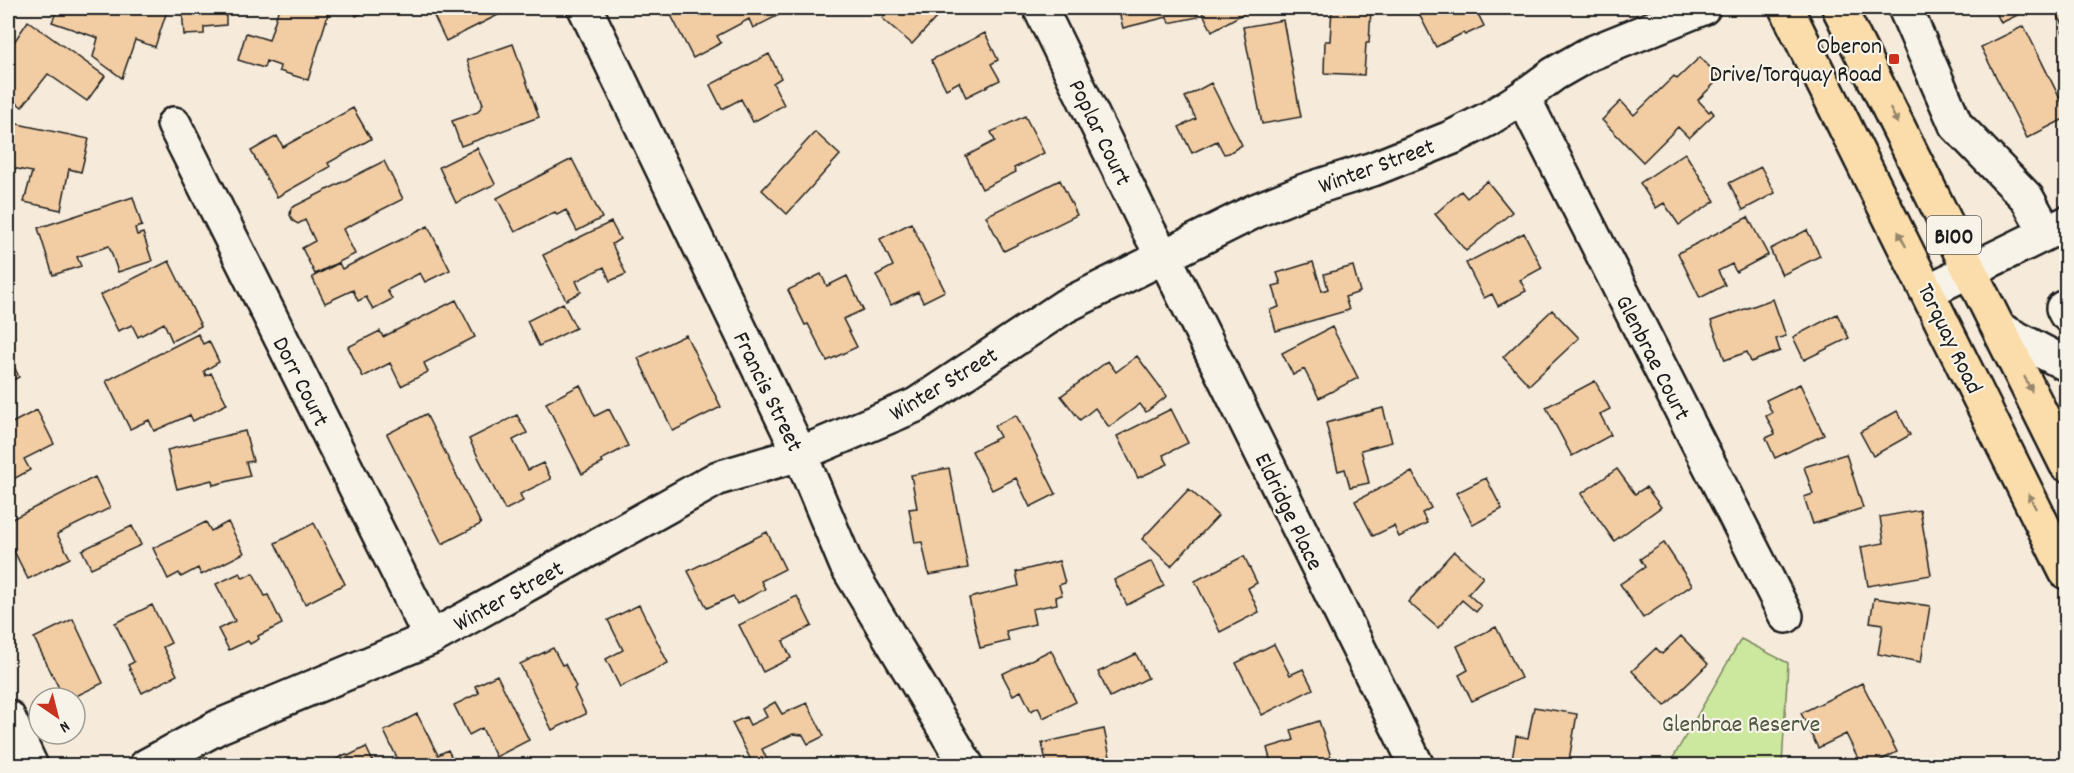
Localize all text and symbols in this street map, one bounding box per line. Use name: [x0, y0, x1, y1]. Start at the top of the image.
place label: Oberon Drive/Torquay Road: [1710, 31, 1882, 93]
marker: Oberon Drive/Torquay Road: [1887, 52, 1901, 66]
street label: Poplar Court: [1058, 74, 1139, 192]
one-way arrow: [1888, 107, 1898, 125]
street label: Winter Street: [1314, 131, 1440, 205]
road number: B100: [1927, 216, 1981, 254]
one-way arrow: [1897, 230, 1907, 247]
street label: Torquay Road: [1907, 278, 1990, 400]
street label: Glenbrae Court: [1605, 290, 1698, 427]
street label: Francis Street: [723, 326, 810, 458]
street label: Dorr Court: [262, 331, 337, 433]
street label: Winter Street: [884, 340, 1005, 431]
one-way arrow: [2023, 376, 2032, 393]
street label: Eldridge Place: [1244, 448, 1330, 577]
one-way arrow: [2027, 493, 2036, 510]
street label: Winter Street: [448, 553, 571, 642]
north arrow: [27, 686, 87, 746]
park label: Glenbrae Reserve: [1662, 709, 1820, 743]
text: N: [54, 715, 74, 738]

